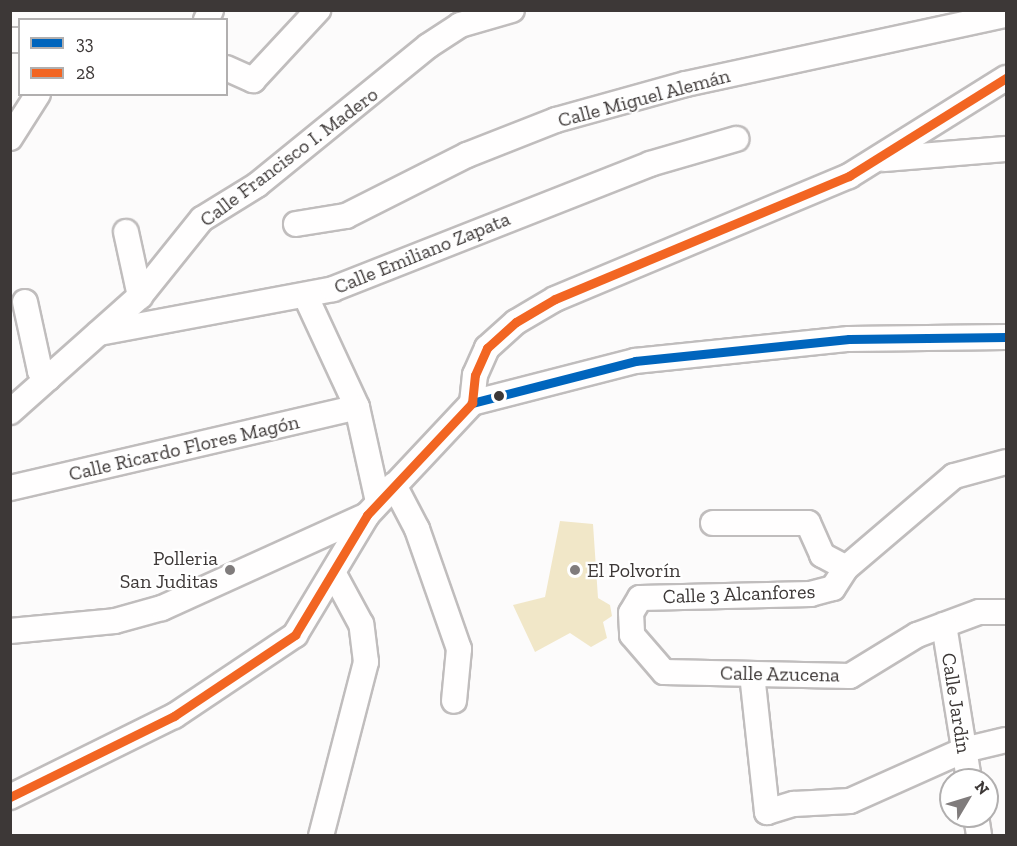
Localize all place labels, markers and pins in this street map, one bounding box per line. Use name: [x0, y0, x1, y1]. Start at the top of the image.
unlabelled marker: [493, 390, 505, 402]
place label: Polleria San Juditas: [119, 546, 218, 593]
place label: El Polvorín: [587, 558, 681, 582]
marker: Polleria San Juditas: [223, 563, 237, 577]
marker: El Polvorín: [568, 563, 582, 577]

